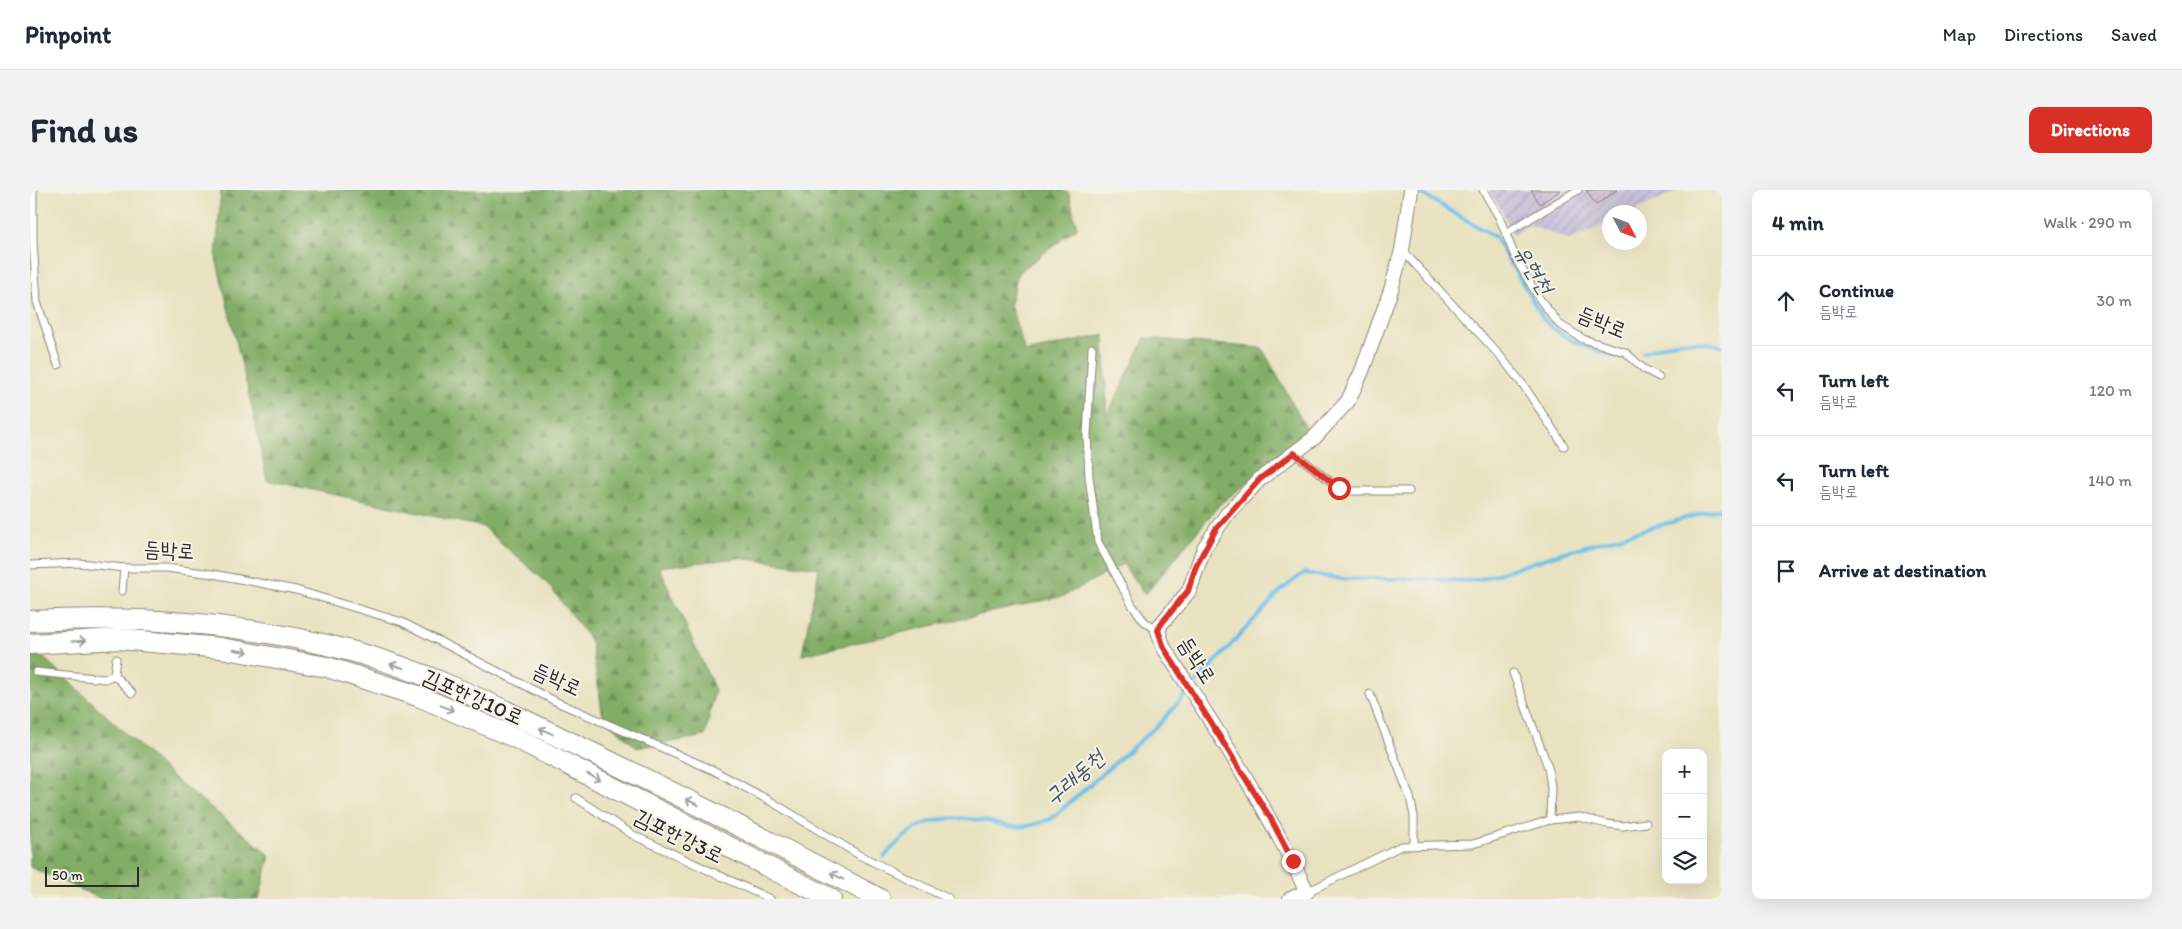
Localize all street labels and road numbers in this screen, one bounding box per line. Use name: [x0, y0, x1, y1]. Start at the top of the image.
street label: 듬박로: [1574, 300, 1630, 343]
street label: 듬박로: [143, 535, 195, 564]
street label: 듬박로: [1173, 632, 1221, 688]
street label: 듬박로: [529, 657, 585, 701]
street label: 김포한강10로: [419, 663, 527, 730]
street label: 김포한강3로: [631, 803, 728, 868]

